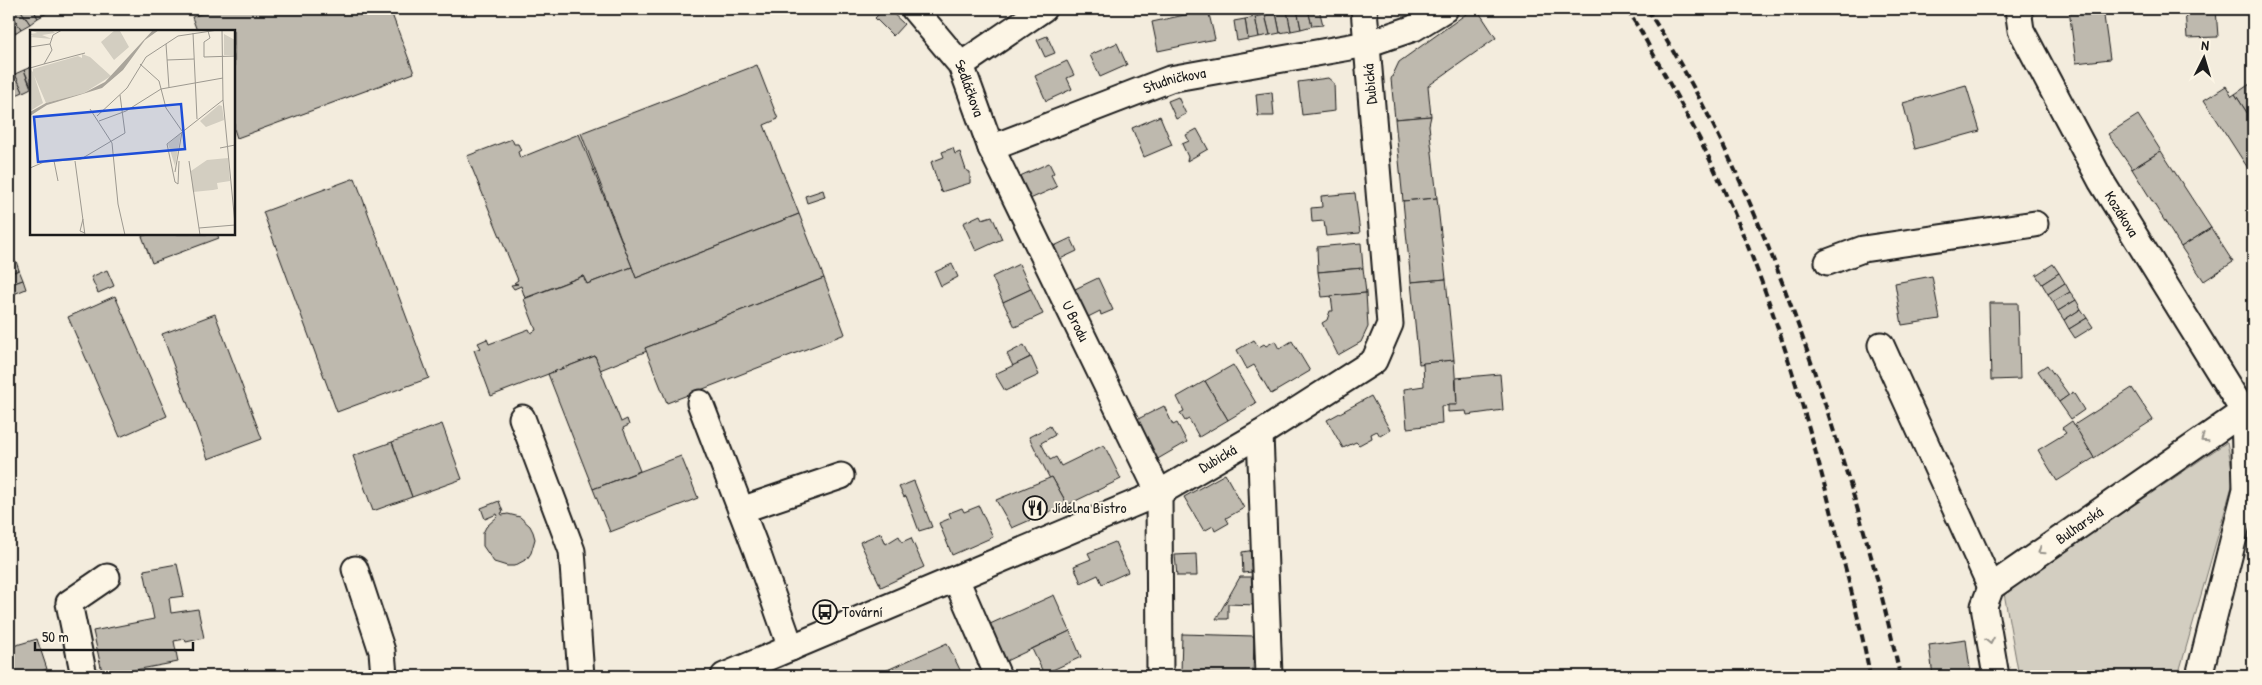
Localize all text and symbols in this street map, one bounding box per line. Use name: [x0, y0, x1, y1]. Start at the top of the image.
inset map: [30, 30, 235, 235]
north arrow: [2180, 32, 2230, 82]
text: N: [2201, 35, 2210, 54]
street label: Sedláčkova: [950, 55, 990, 119]
street label: Studničkova: [1140, 62, 1208, 98]
street label: Dubická: [1357, 63, 1382, 105]
street label: Kozákova: [2100, 187, 2144, 241]
street label: U Brodu: [1057, 297, 1095, 345]
one-way arrow: [2200, 433, 2210, 442]
street label: Dubická: [1195, 439, 1240, 478]
restaurant icon: Jídelna Bistro: [1022, 495, 1048, 521]
place label: Jídelna Bistro: [1052, 497, 1127, 518]
street label: Bulharská: [2051, 501, 2107, 549]
one-way arrow: [2038, 545, 2047, 554]
bus stop icon: Tovární: [812, 599, 838, 625]
place label: Tovární: [842, 601, 883, 622]
scale bar: [35, 620, 192, 652]
text: 50 m: [42, 626, 69, 647]
one-way arrow: [1985, 637, 1995, 646]

